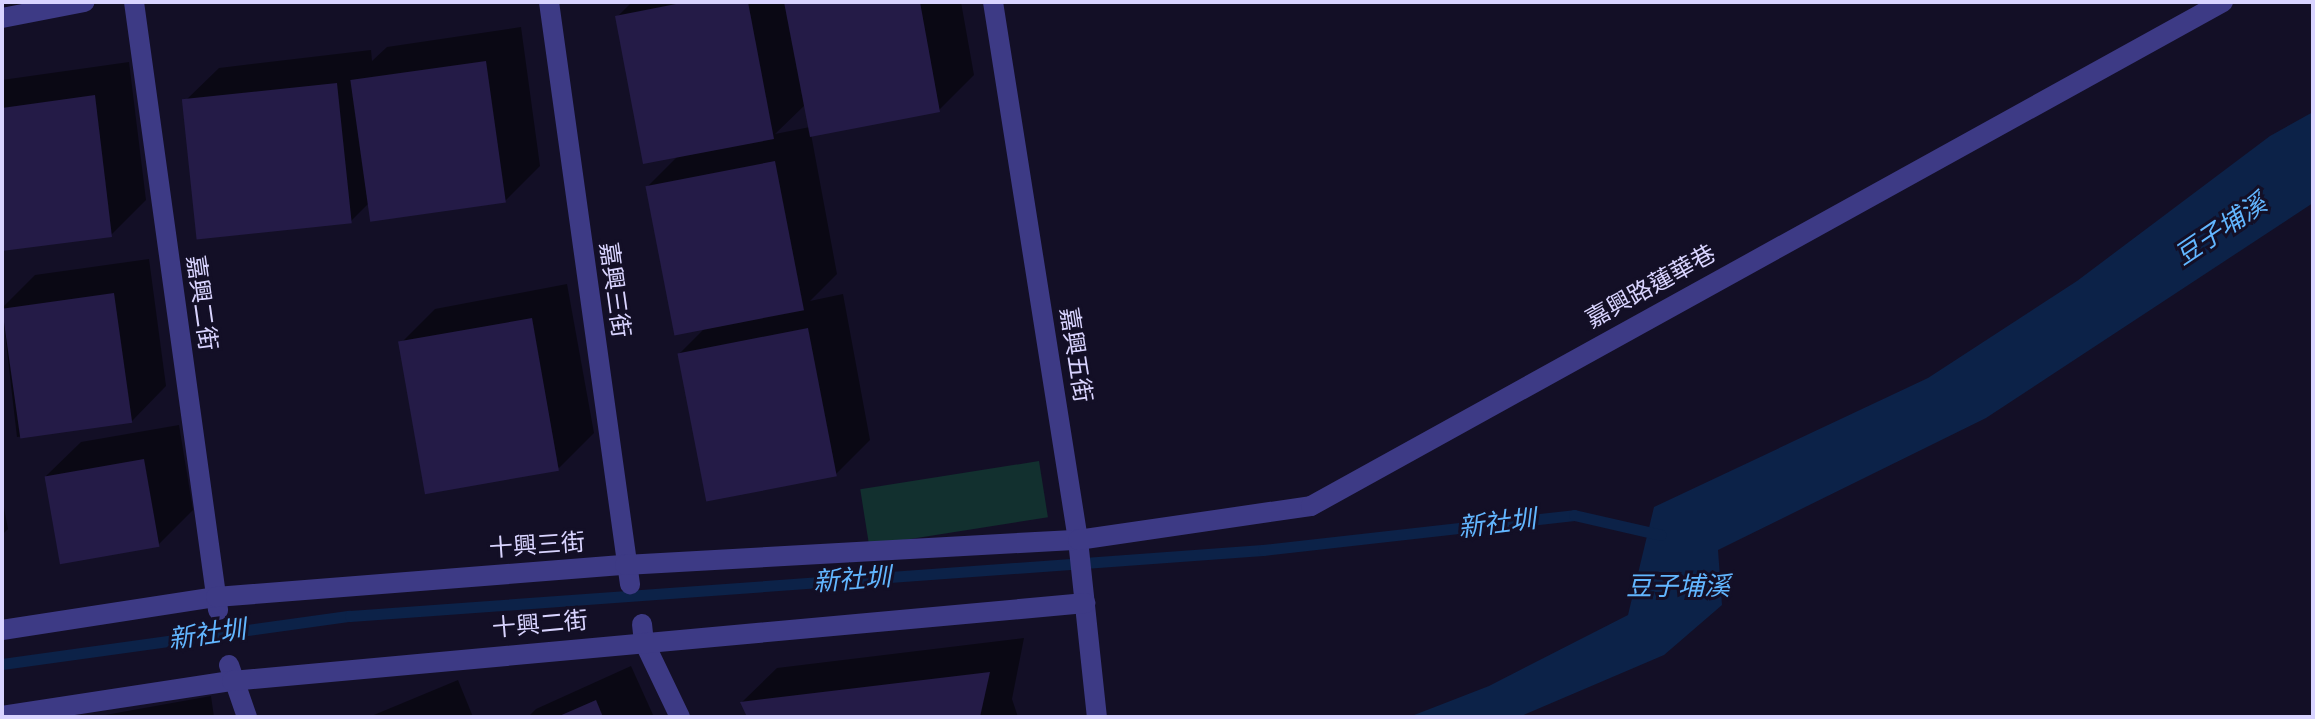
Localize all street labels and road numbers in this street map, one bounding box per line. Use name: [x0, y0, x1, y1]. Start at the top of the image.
street label: 嘉興路蓮華巷: [1581, 239, 1721, 335]
street label: 嘉興三街: [593, 240, 635, 340]
street label: 嘉興二街: [180, 253, 222, 353]
street label: 嘉興五街: [1053, 305, 1097, 405]
street label: 十興三街: [488, 528, 586, 564]
street label: 十興二街: [491, 606, 589, 644]

